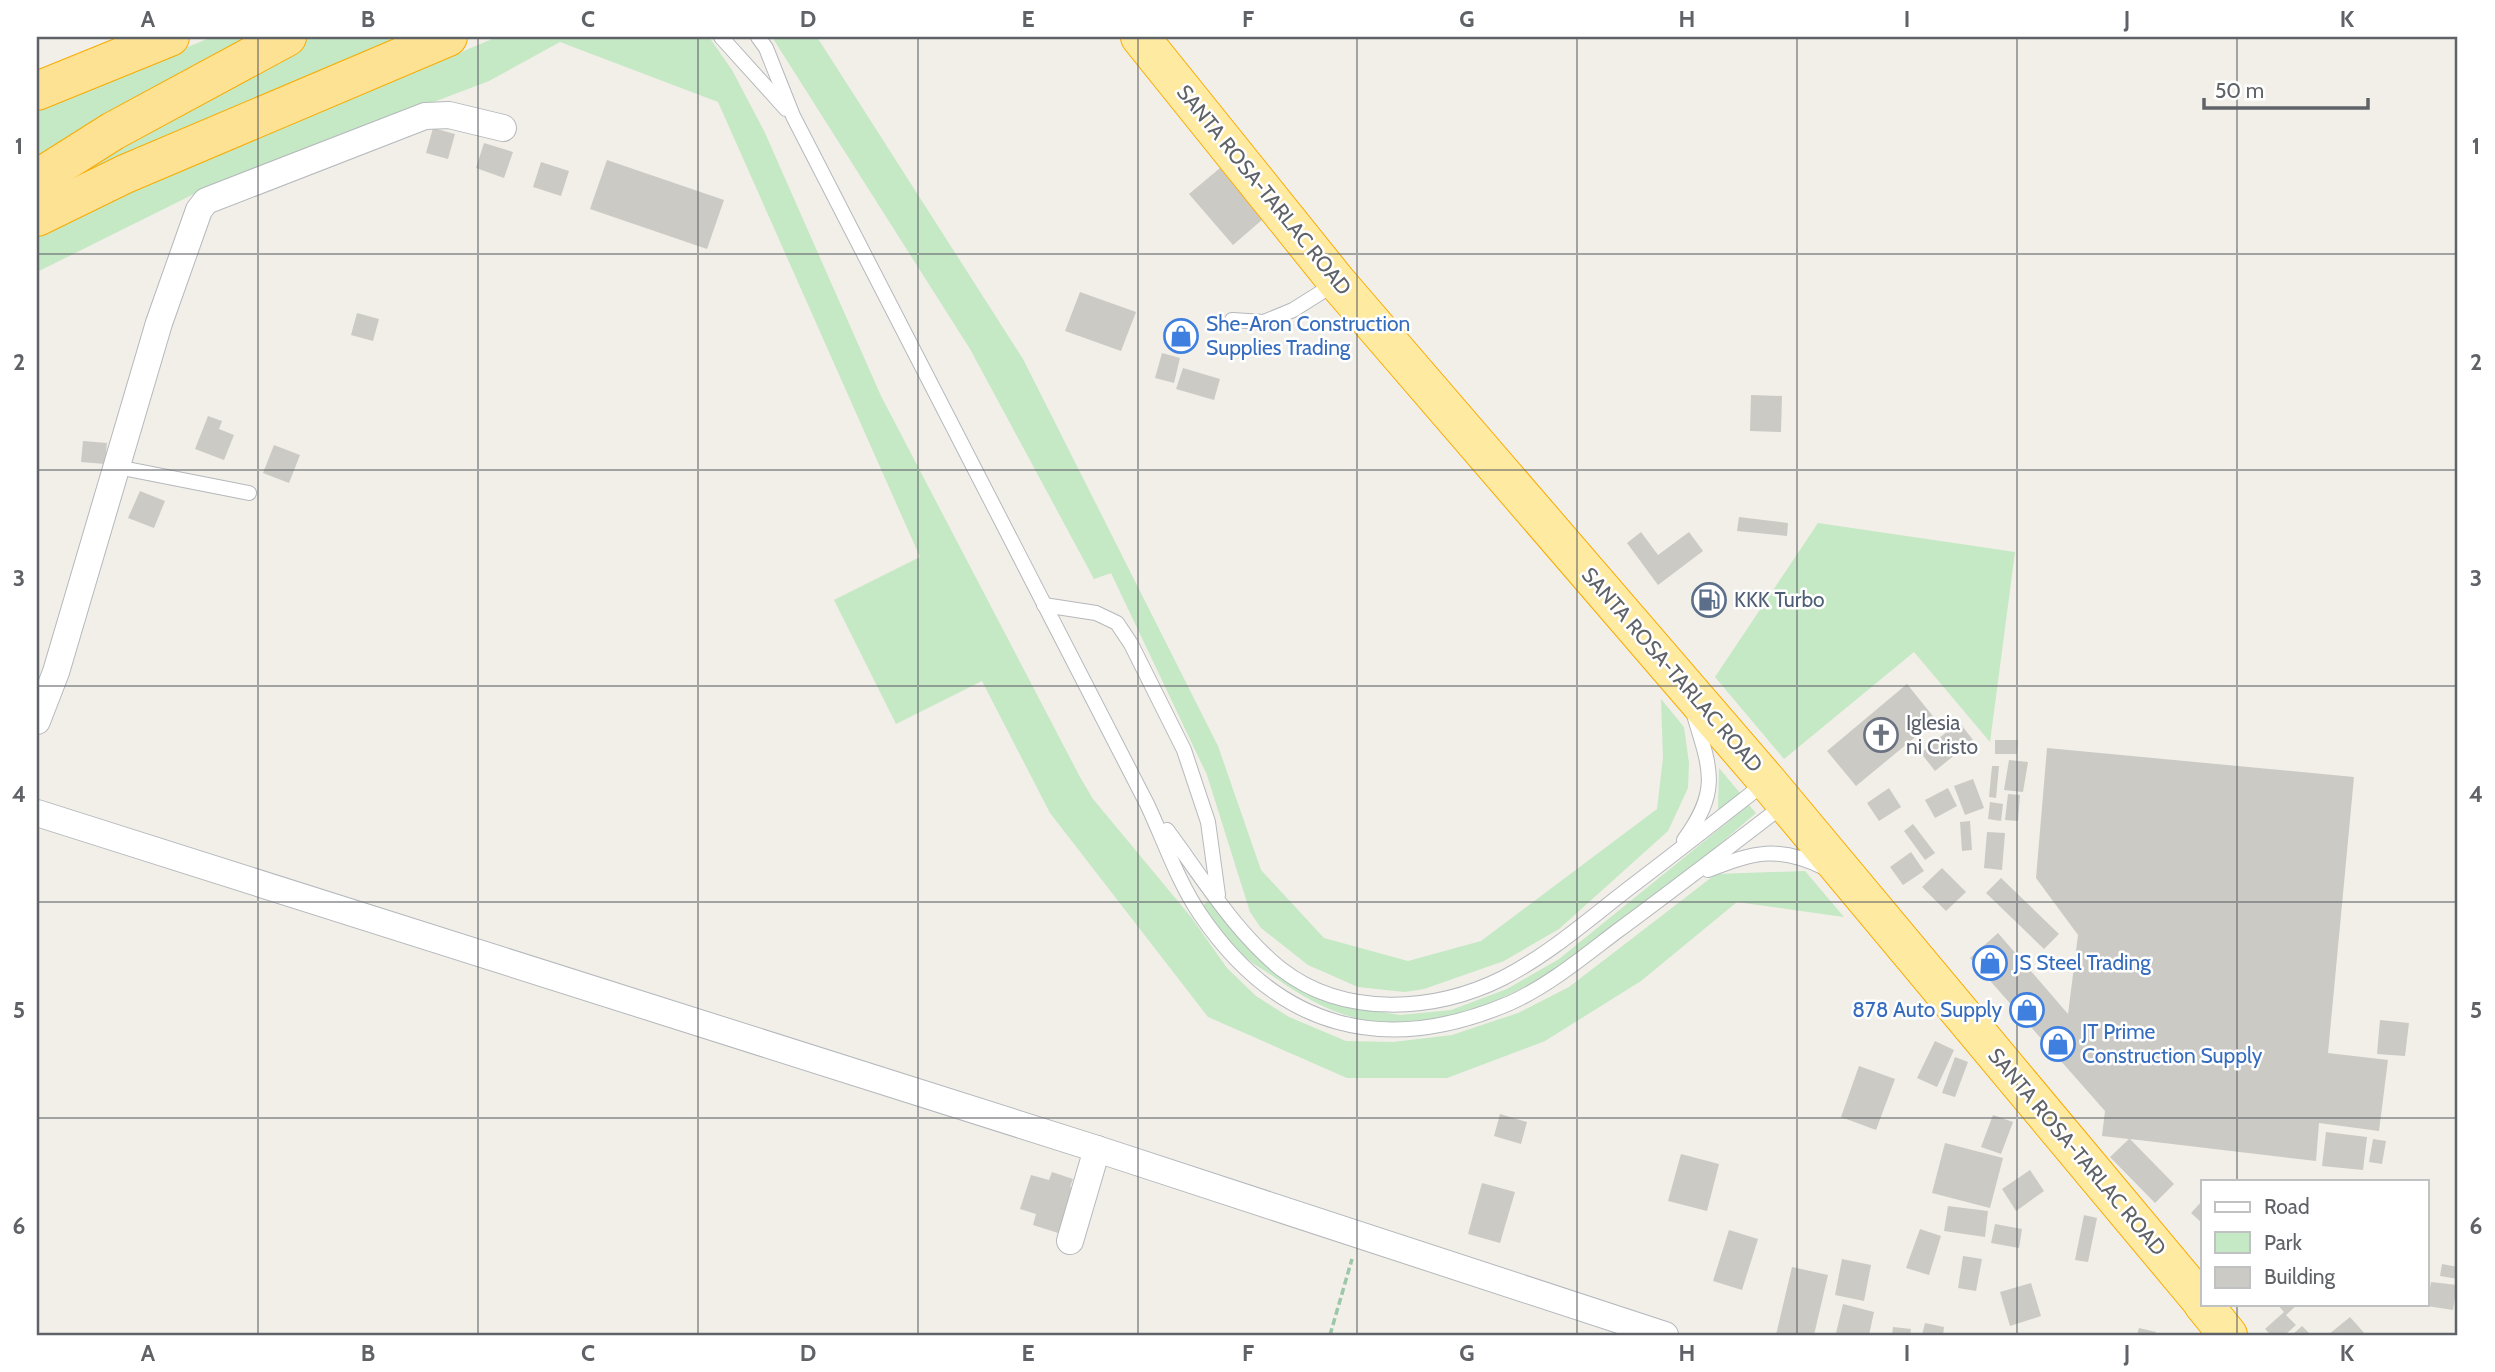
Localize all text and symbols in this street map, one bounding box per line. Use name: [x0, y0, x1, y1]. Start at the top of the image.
text: A: [141, 5, 156, 33]
text: B: [361, 5, 375, 33]
text: C: [581, 5, 595, 33]
text: D: [800, 5, 816, 33]
text: E: [1021, 5, 1035, 33]
text: F: [1242, 5, 1254, 33]
text: G: [1459, 5, 1475, 33]
text: H: [1679, 5, 1695, 33]
text: I: [1904, 5, 1910, 33]
text: J: [2123, 5, 2130, 33]
text: K: [2340, 5, 2355, 33]
scale bar: [2204, 66, 2369, 110]
text: 50 m: [2215, 78, 2264, 103]
street label: SANTA ROSA-TARLAC ROAD: [1172, 80, 1357, 300]
text: 1: [15, 132, 23, 160]
text: 1: [2472, 132, 2480, 160]
place label: She-Aron Construction Supplies Trading: [1206, 311, 1410, 360]
shop icon: She-Aron Construction Supplies Trading: [1162, 317, 1200, 355]
text: 2: [13, 348, 25, 376]
text: 2: [2470, 348, 2482, 376]
street label: SANTA ROSA-TARLAC ROAD: [1577, 562, 1768, 777]
text: 3: [13, 564, 25, 592]
text: 3: [2470, 564, 2482, 592]
fuel station icon: KKK Turbo: [1690, 581, 1728, 619]
place label: KKK Turbo: [1734, 587, 1825, 612]
place label: Iglesia ni Cristo: [1906, 710, 1978, 759]
church icon: Iglesia ni Cristo: [1862, 716, 1900, 754]
text: 4: [12, 780, 26, 808]
text: 4: [2469, 780, 2483, 808]
shop icon: JS Steel Trading: [1971, 944, 2009, 982]
place label: JS Steel Trading: [2013, 950, 2151, 975]
shop icon: 878 Auto Supply: [2008, 991, 2046, 1029]
text: 5: [13, 996, 25, 1024]
text: 5: [2470, 996, 2482, 1024]
place label: 878 Auto Supply: [1852, 997, 2002, 1022]
place label: JT Prime Construction Supply: [2081, 1019, 2263, 1068]
shop icon: JT Prime Construction Supply: [2039, 1025, 2077, 1063]
street label: SANTA ROSA-TARLAC ROAD: [1983, 1043, 2172, 1261]
legend: [2201, 1180, 2428, 1306]
text: Road: [2264, 1194, 2310, 1219]
text: 6: [13, 1212, 25, 1240]
text: 6: [2470, 1212, 2482, 1240]
text: Park: [2264, 1230, 2302, 1255]
text: Building: [2264, 1264, 2336, 1289]
text: A: [141, 1339, 156, 1367]
text: B: [361, 1339, 375, 1367]
text: C: [581, 1339, 595, 1367]
text: D: [800, 1339, 816, 1367]
text: E: [1021, 1339, 1035, 1367]
text: F: [1242, 1339, 1254, 1367]
text: G: [1459, 1339, 1475, 1367]
text: H: [1679, 1339, 1695, 1367]
text: I: [1904, 1339, 1910, 1367]
text: J: [2123, 1339, 2130, 1367]
text: K: [2340, 1339, 2355, 1367]

